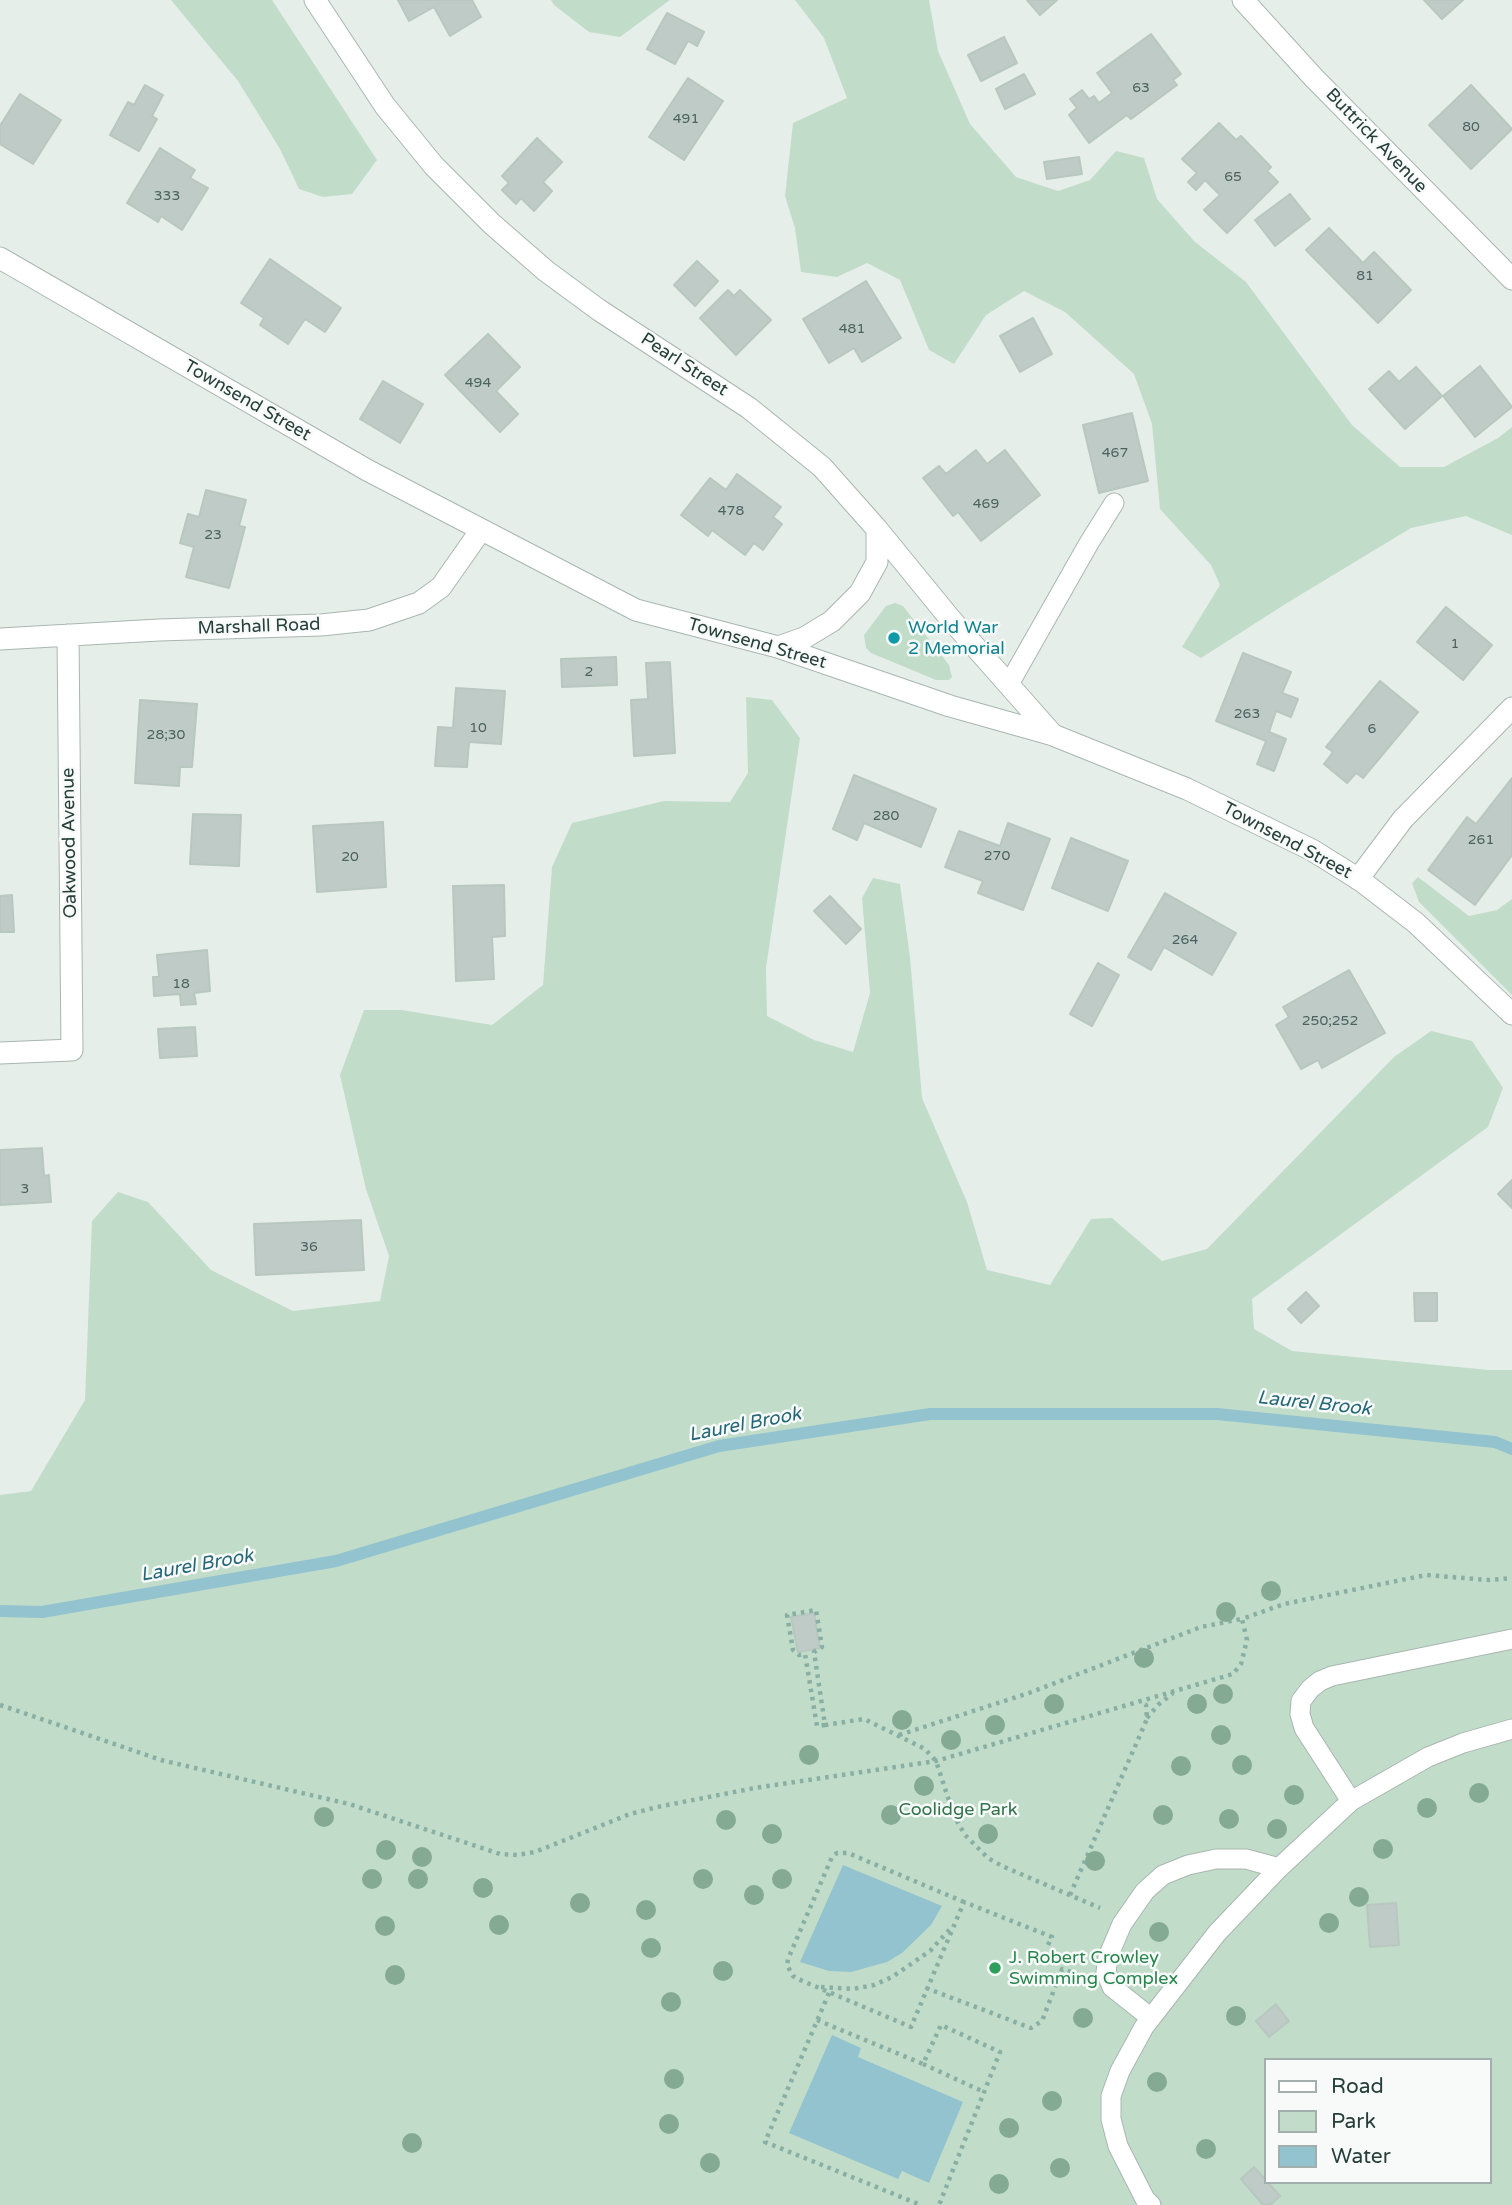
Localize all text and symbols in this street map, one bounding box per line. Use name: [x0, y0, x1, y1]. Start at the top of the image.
house number: 63: [1132, 80, 1150, 96]
street label: Buttrick Avenue: [1321, 84, 1431, 198]
house number: 491: [673, 111, 699, 127]
house number: 80: [1462, 119, 1480, 135]
house number: 65: [1224, 169, 1242, 185]
house number: 333: [154, 188, 180, 204]
house number: 81: [1356, 268, 1374, 284]
house number: 481: [839, 321, 865, 337]
street label: Pearl Street: [636, 329, 732, 401]
street label: Townsend Street: [180, 356, 314, 446]
house number: 494: [465, 375, 491, 391]
house number: 467: [1102, 445, 1128, 461]
house number: 469: [973, 496, 999, 512]
house number: 478: [718, 503, 744, 519]
house number: 23: [204, 527, 222, 543]
street label: Marshall Road: [197, 614, 321, 640]
street label: Townsend Street: [685, 614, 829, 674]
place label: World War 2 Memorial: [908, 617, 1005, 660]
marker: World War 2 Memorial: [886, 630, 902, 646]
house number: 1: [1451, 636, 1459, 652]
house number: 2: [585, 664, 593, 680]
house number: 263: [1234, 706, 1260, 722]
house number: 10: [469, 720, 487, 736]
house number: 6: [1368, 721, 1376, 737]
house number: 28;30: [147, 727, 185, 743]
street label: Oakwood Avenue: [58, 767, 82, 919]
street label: Townsend Street: [1219, 798, 1355, 884]
house number: 280: [873, 808, 899, 824]
house number: 261: [1468, 832, 1494, 848]
house number: 270: [984, 848, 1010, 864]
house number: 20: [341, 849, 359, 865]
house number: 264: [1172, 932, 1198, 948]
house number: 18: [172, 976, 190, 992]
house number: 250;252: [1302, 1013, 1358, 1029]
house number: 3: [21, 1181, 29, 1197]
house number: 36: [300, 1239, 318, 1255]
water label: Laurel Brook: [1256, 1387, 1372, 1421]
water label: Laurel Brook: [687, 1403, 803, 1447]
water label: Laurel Brook: [139, 1545, 255, 1587]
park label: Coolidge Park: [898, 1799, 1018, 1821]
place label: J. Robert Crowley Swimming Complex: [1009, 1947, 1178, 1990]
marker: J. Robert Crowley Swimming Complex: [987, 1960, 1003, 1976]
legend: [1264, 2058, 1491, 2184]
text: Road: [1331, 2074, 1384, 2099]
text: Park: [1331, 2109, 1376, 2134]
text: Water: [1331, 2144, 1391, 2169]

